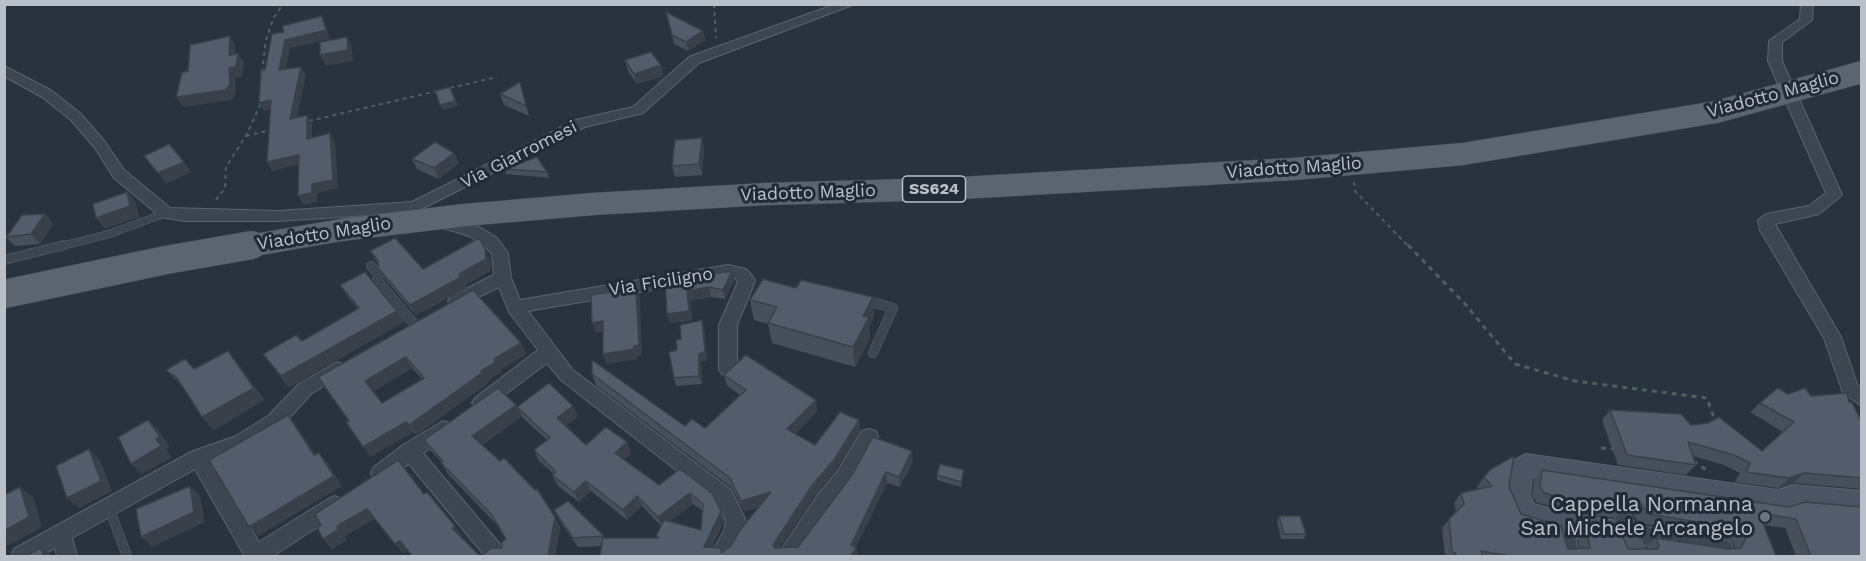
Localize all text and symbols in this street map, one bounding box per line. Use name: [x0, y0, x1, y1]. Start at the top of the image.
street label: Viadotto Maglio: [1705, 67, 1841, 123]
street label: Via Giarromesi: [457, 116, 581, 194]
street label: Viadotto Maglio: [1226, 152, 1362, 184]
road number: SS624: [902, 176, 966, 202]
street label: Viadotto Maglio: [740, 180, 876, 206]
street label: Viadotto Maglio: [255, 213, 393, 255]
street label: Via Ficiligno: [607, 263, 715, 301]
place label: Cappella Normanna San Michele Arcangelo: [1521, 492, 1753, 542]
marker: Cappella Normanna San Michele Arcangelo: [1758, 510, 1772, 524]

